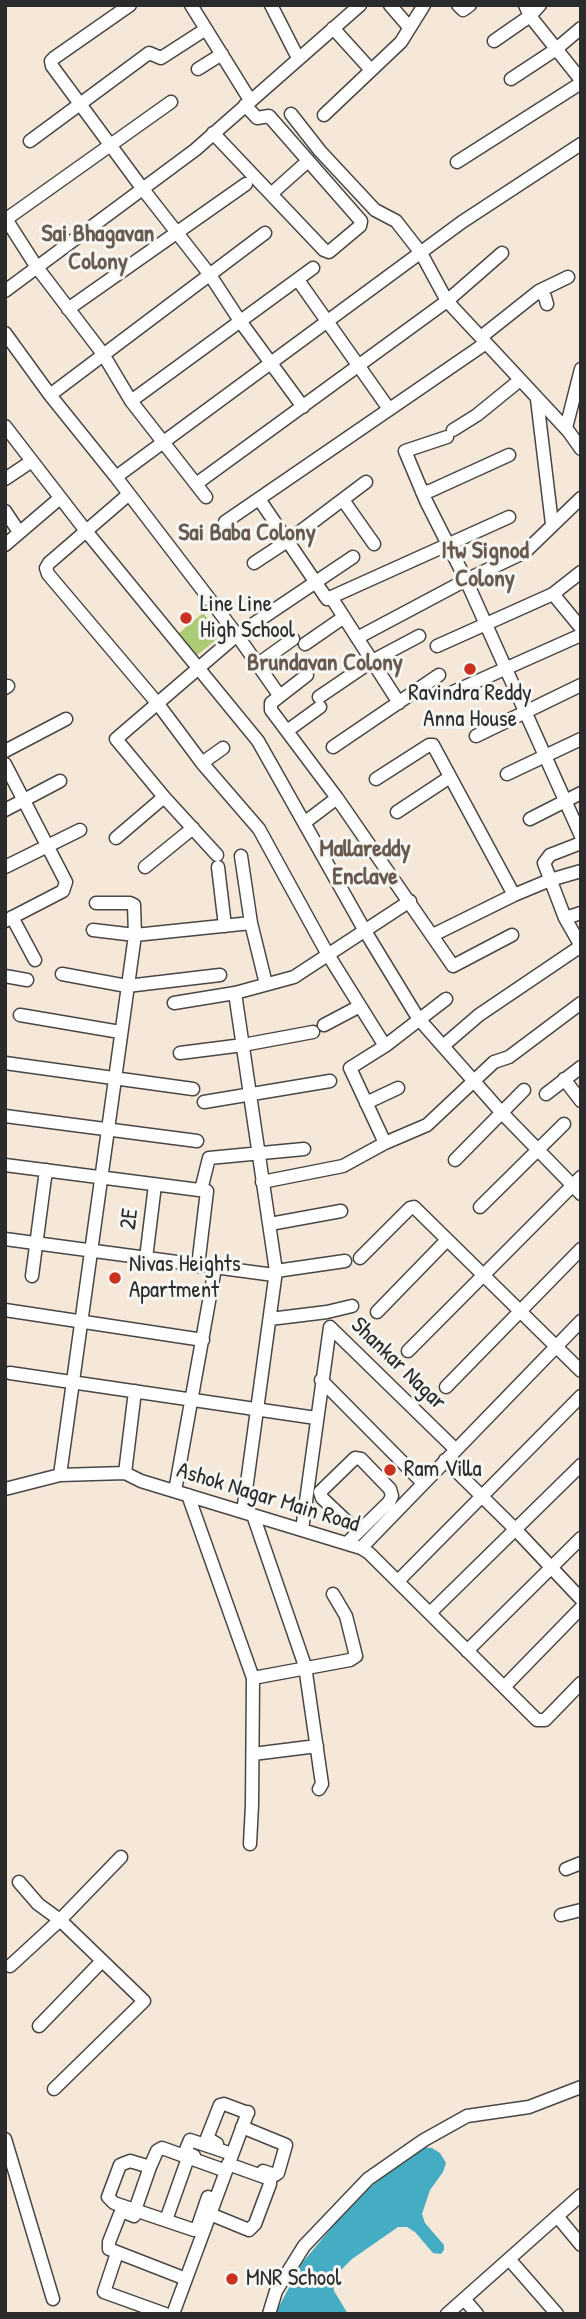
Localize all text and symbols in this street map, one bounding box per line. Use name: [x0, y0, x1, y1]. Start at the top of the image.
district label: Sai Bhagavan Colony: [42, 221, 154, 277]
district label: Sai Baba Colony: [178, 520, 316, 548]
district label: Itw Signod Colony: [441, 538, 529, 594]
place label: Line Line High School: [200, 591, 295, 645]
marker: Line Line High School: [178, 610, 194, 626]
district label: Brundavan Colony: [247, 650, 403, 678]
marker: Ravindra Reddy Anna House: [462, 661, 478, 677]
place label: Ravindra Reddy Anna House: [408, 680, 532, 734]
district label: Mallareddy Enclave: [319, 836, 411, 892]
street label: 2E: [115, 1207, 145, 1231]
place label: Nivas Heights Apartment: [129, 1251, 240, 1305]
marker: Nivas Heights Apartment: [107, 1270, 123, 1286]
street label: Shankar Nagar: [345, 1312, 451, 1416]
place label: Ram Villa: [404, 1456, 481, 1484]
street label: Ashok Nagar Main Road: [173, 1457, 363, 1539]
marker: Ram Villa: [382, 1462, 398, 1478]
place label: MNR School: [246, 2265, 341, 2293]
marker: MNR School: [224, 2271, 240, 2287]

